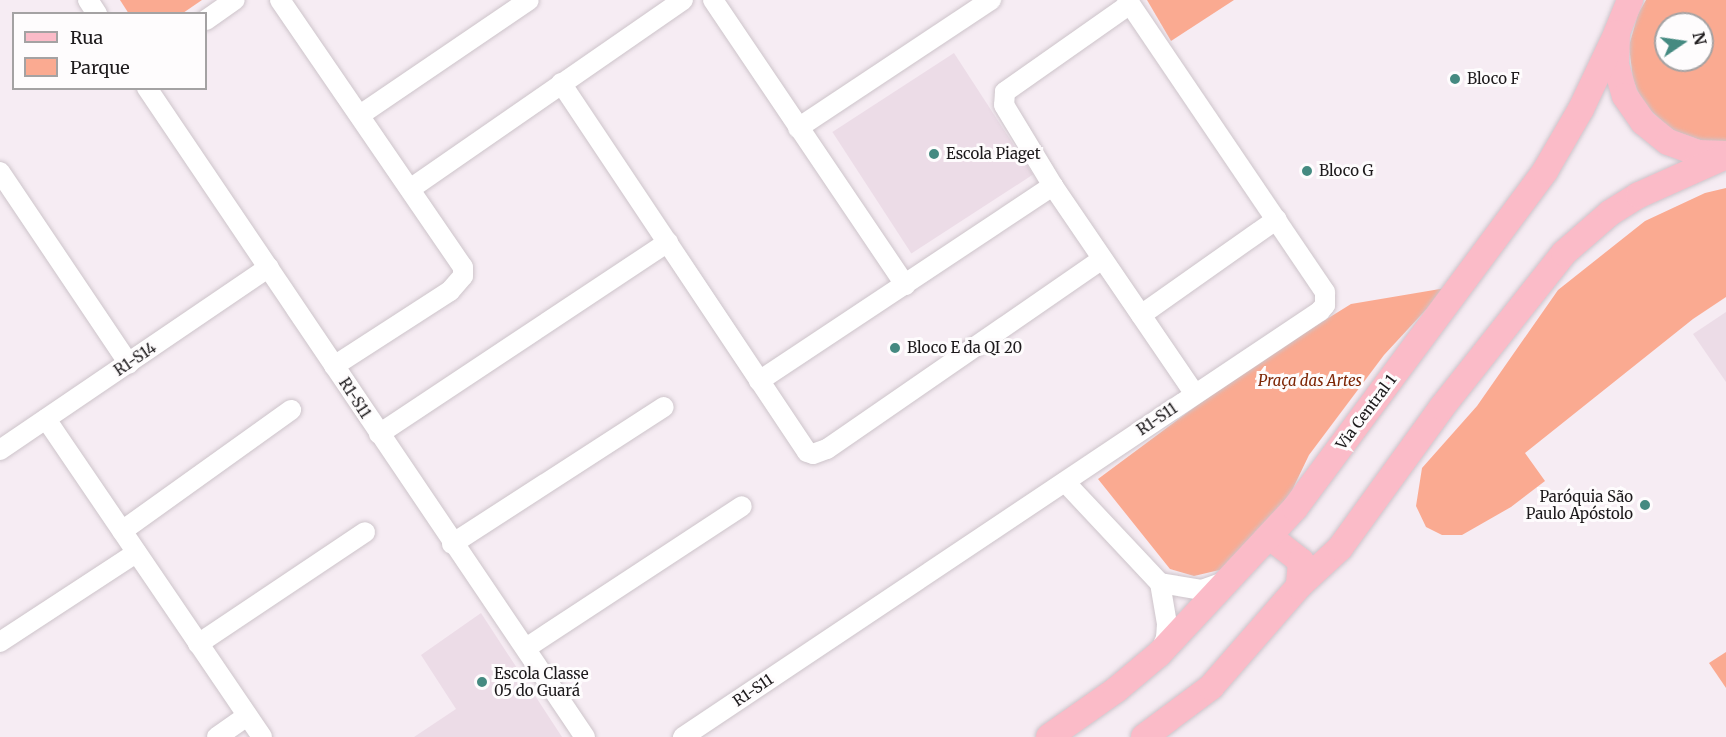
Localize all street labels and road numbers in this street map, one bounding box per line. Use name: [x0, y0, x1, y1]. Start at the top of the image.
street label: R1-S14: [111, 338, 159, 380]
street label: Via Central 1: [1332, 371, 1400, 453]
street label: R1-S11: [335, 374, 375, 422]
street label: R1-S11: [1133, 399, 1181, 439]
street label: R1-S11: [729, 670, 777, 710]

